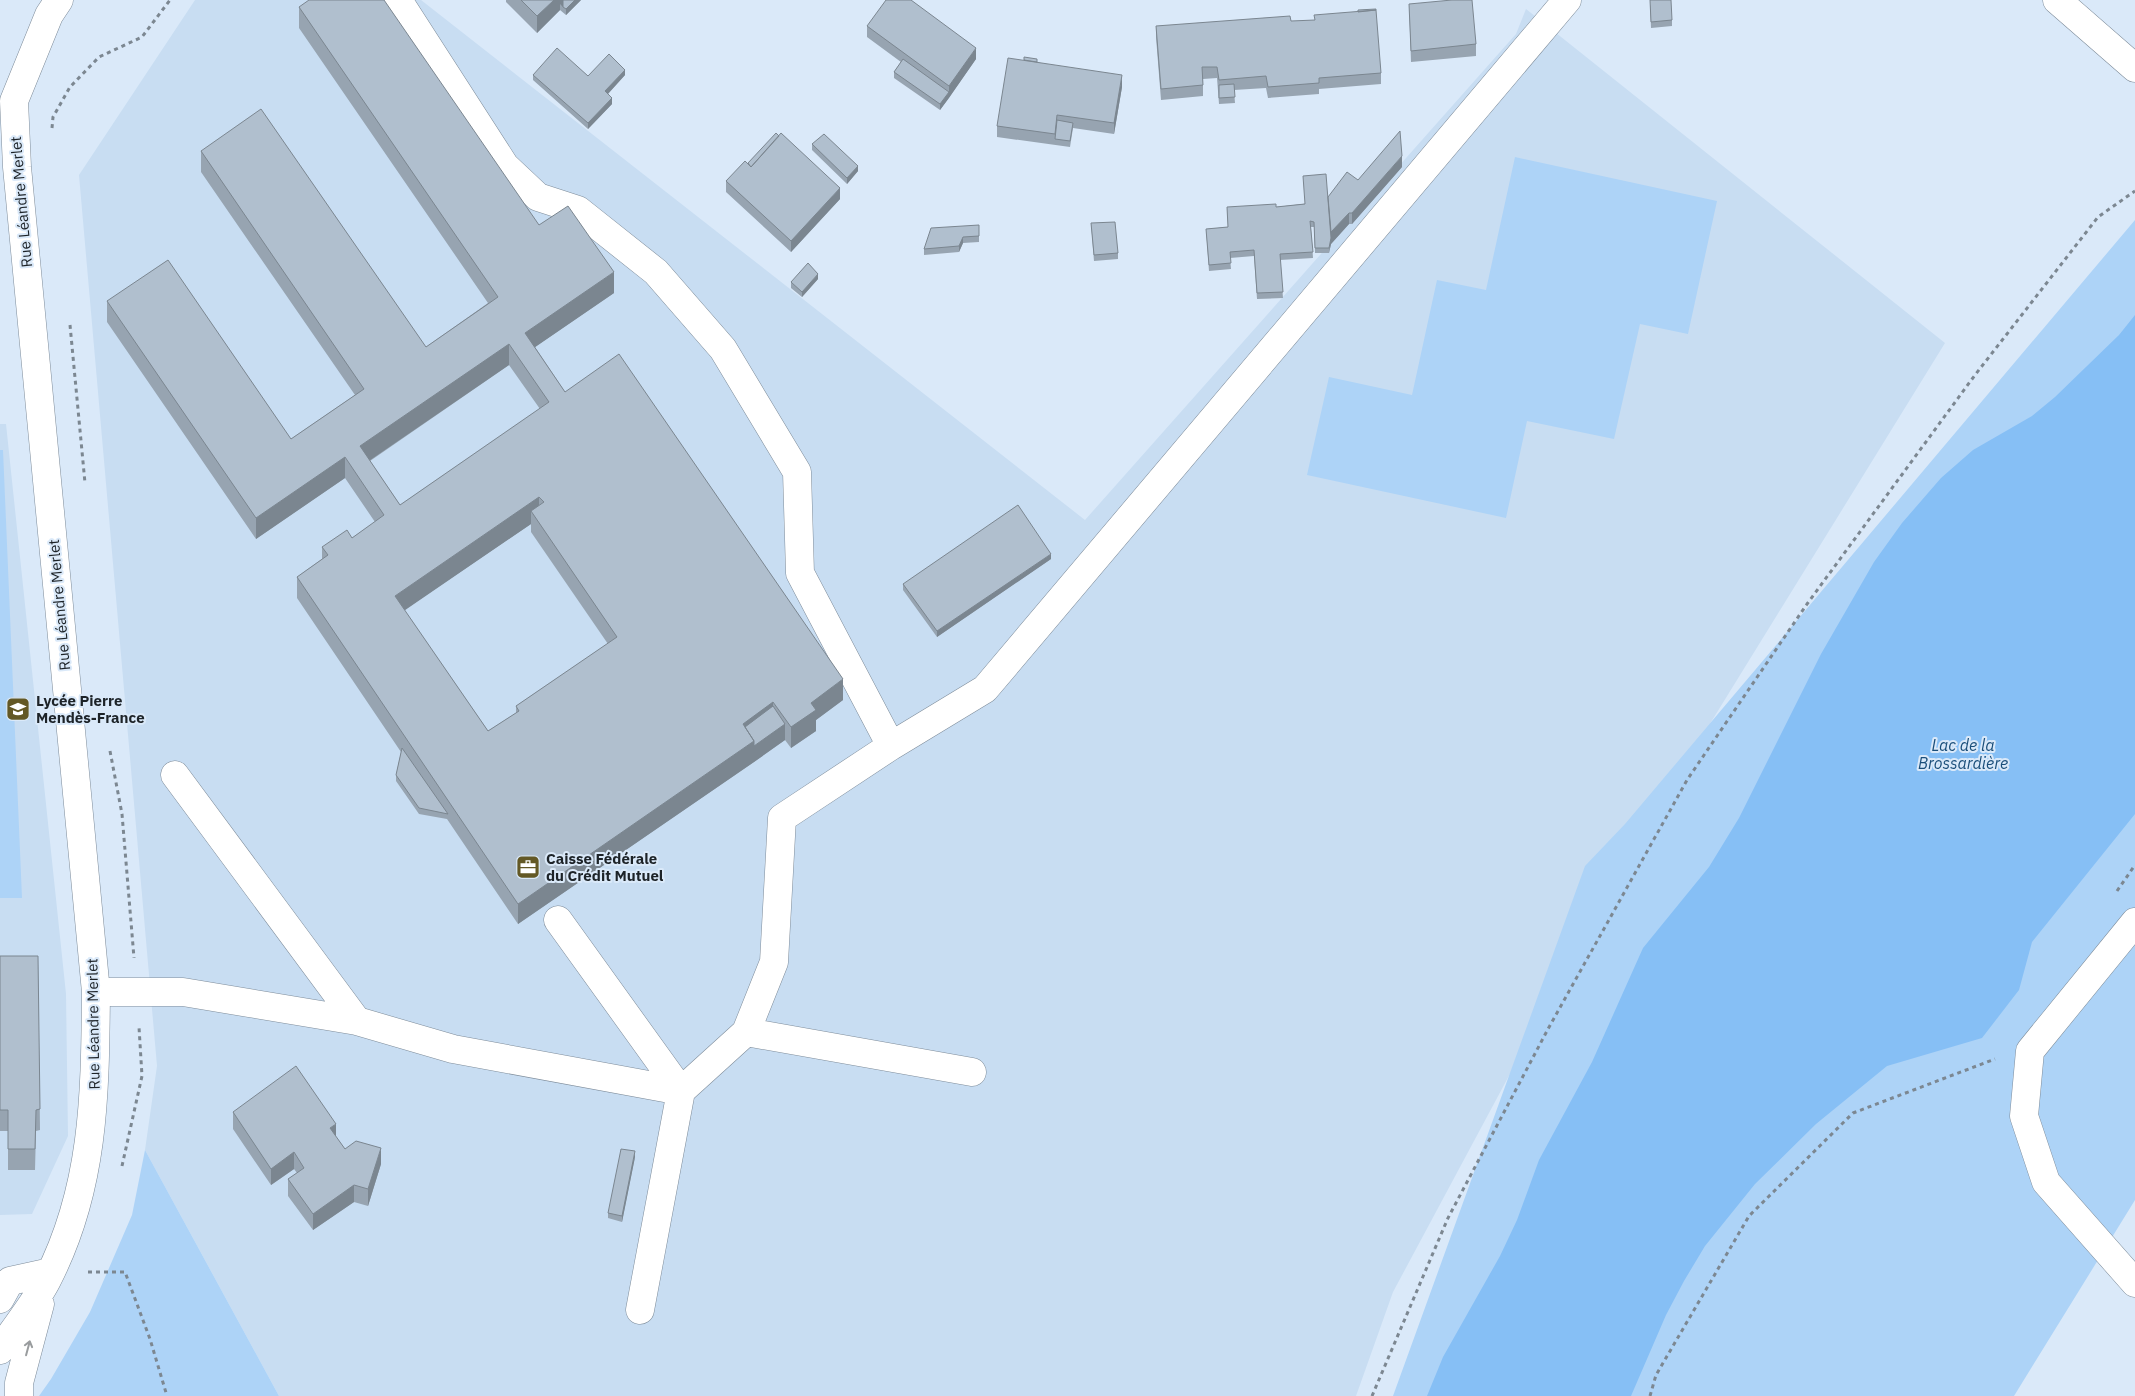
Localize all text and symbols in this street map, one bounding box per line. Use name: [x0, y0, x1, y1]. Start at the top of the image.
street label: Rue Léandre Merlet: [6, 136, 36, 268]
street label: Rue Léandre Merlet: [44, 539, 74, 671]
place label: Lycée Pierre Mendès-France: [36, 691, 145, 727]
school or university icon: Lycée Pierre Mendès-France: [5, 696, 31, 722]
water label: Lac de la Brossardière: [1918, 735, 2008, 773]
place label: Caisse Fédérale du Crédit Mutuel: [546, 849, 664, 885]
office icon: Caisse Fédérale du Crédit Mutuel: [515, 854, 541, 880]
street label: Rue Léandre Merlet: [82, 958, 104, 1090]
one-way arrow: [24, 1341, 33, 1357]

